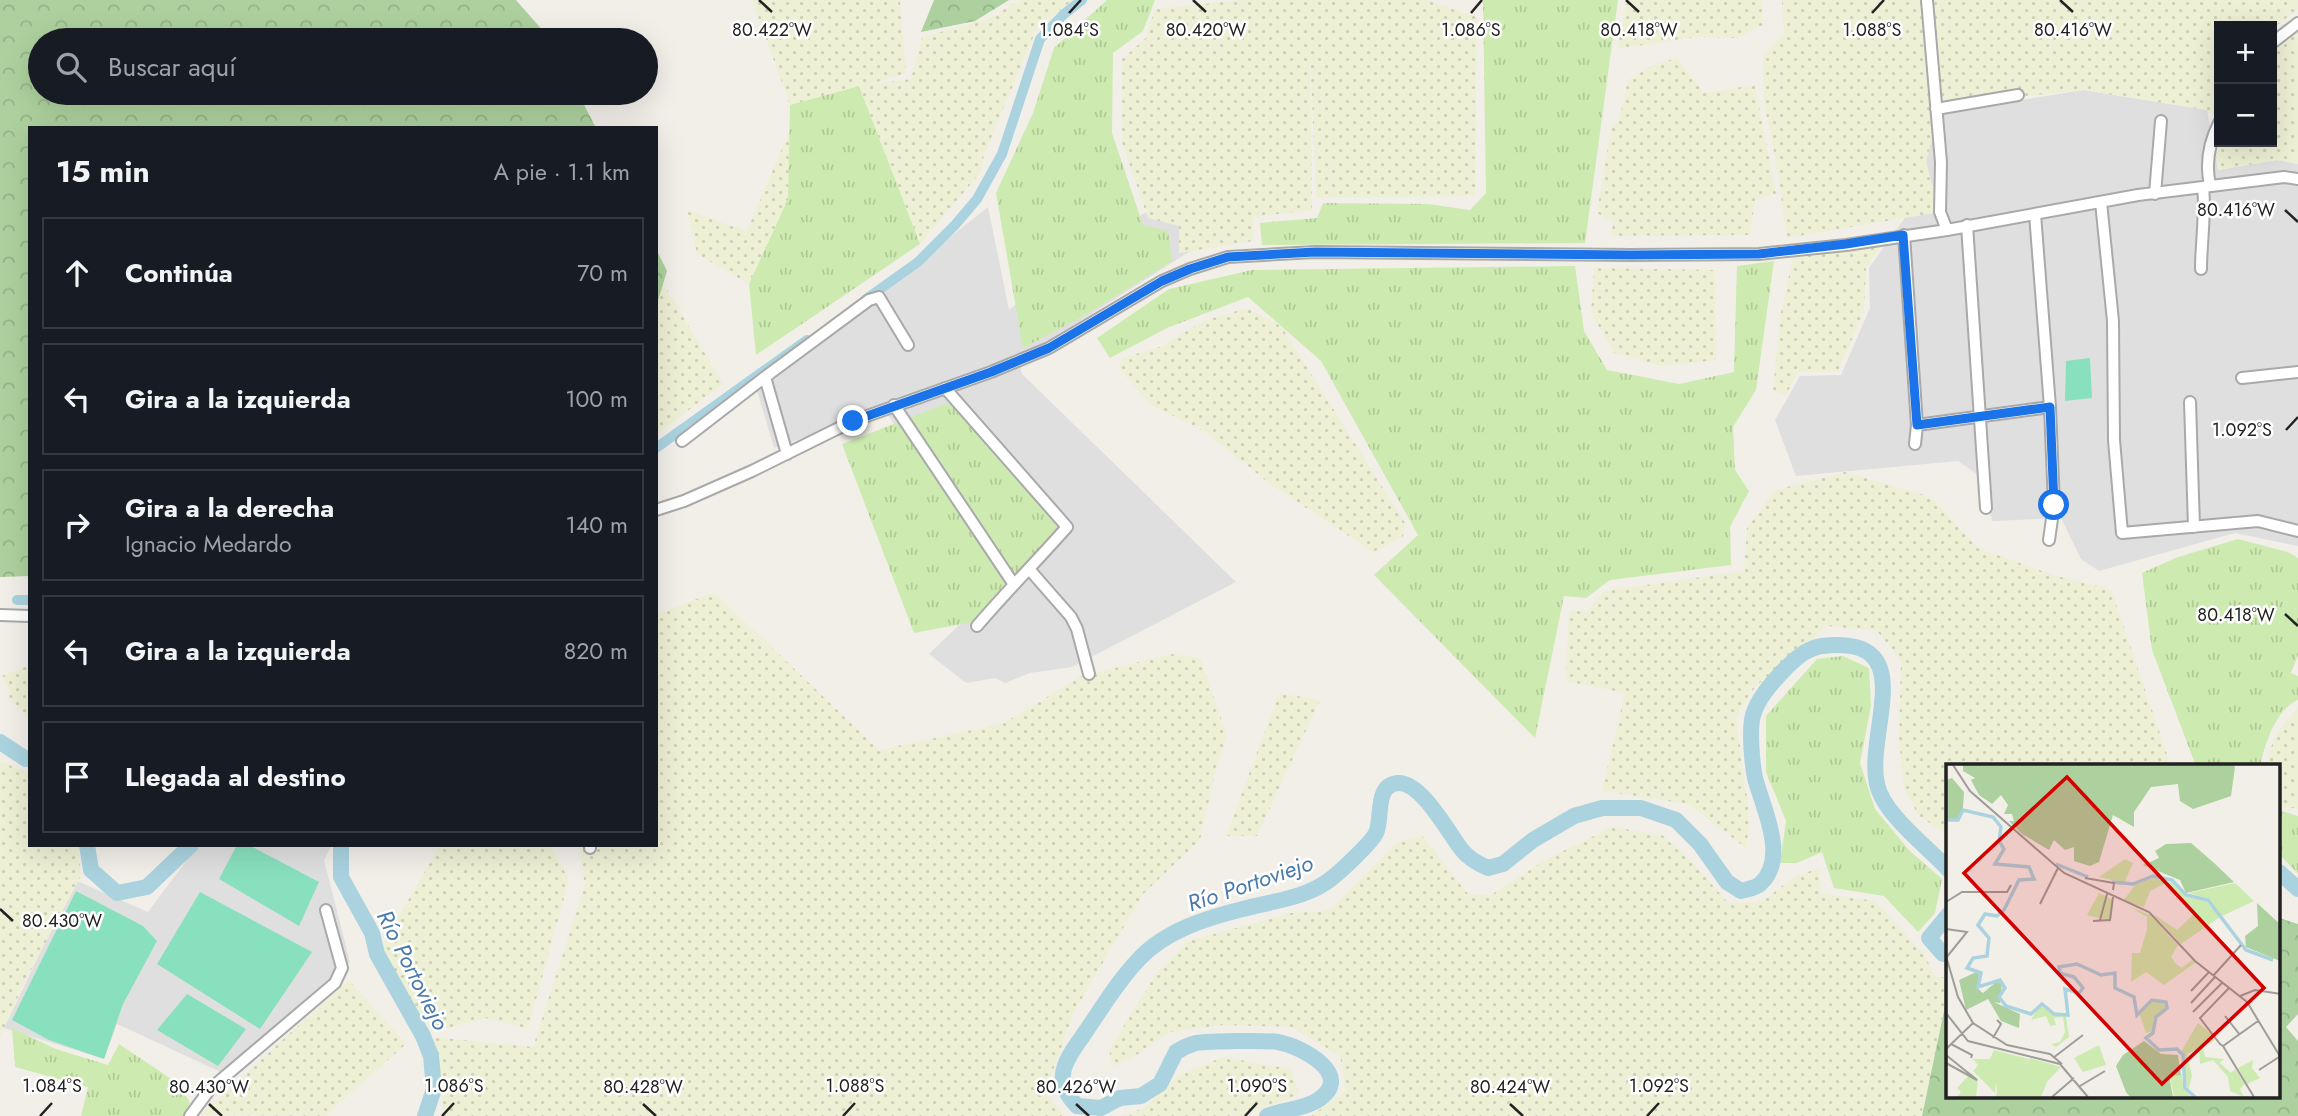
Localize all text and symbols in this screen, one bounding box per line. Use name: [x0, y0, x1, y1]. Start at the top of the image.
text: 80.422°W: [732, 17, 812, 43]
text: 1.084°S: [1039, 17, 1099, 43]
text: 80.420°W: [1166, 17, 1246, 43]
text: 1.086°S: [1441, 17, 1501, 43]
text: 80.418°W: [1600, 17, 1678, 43]
text: 1.088°S: [1843, 17, 1902, 43]
text: 80.416°W: [2034, 17, 2112, 43]
map controls: [2214, 21, 2277, 147]
button: +: [2214, 21, 2277, 84]
search box: [28, 28, 658, 105]
icon: search: [52, 48, 90, 86]
text: Buscar aquí: [108, 48, 236, 86]
button: −: [2214, 84, 2277, 147]
text: 15 min: [56, 150, 150, 193]
text: A pie · 1.1 km: [494, 155, 630, 189]
text: 80.416°W: [2197, 197, 2275, 223]
icon: ahead: [58, 254, 96, 292]
text: Continúa: [125, 254, 233, 292]
text: 70 m: [577, 256, 628, 290]
icon: left: [58, 380, 96, 418]
text: Gira a la izquierda: [125, 380, 351, 418]
text: 100 m: [565, 382, 628, 416]
route end: [837, 405, 868, 436]
text: 1.092°S: [2212, 417, 2272, 443]
text: Gira a la derecha: [125, 489, 334, 527]
route start: [2038, 489, 2069, 520]
icon: right: [58, 506, 96, 544]
text: 140 m: [566, 508, 628, 542]
text: Ignacio Medardo: [125, 527, 292, 561]
text: 80.418°W: [2197, 602, 2275, 628]
icon: left: [58, 632, 96, 670]
text: Gira a la izquierda: [125, 632, 351, 670]
text: 820 m: [564, 634, 628, 668]
icon: arrive: [58, 758, 96, 796]
text: Llegada al destino: [125, 758, 346, 796]
inset map: [1946, 764, 2280, 1098]
water label: Río Portoviejo: [1183, 845, 1318, 920]
water label: Río Portoviejo: [368, 904, 458, 1037]
text: 80.430°W: [22, 908, 102, 934]
text: 1.084°S: [22, 1073, 82, 1099]
text: 1.086°S: [424, 1073, 484, 1099]
text: 1.088°S: [826, 1073, 885, 1099]
text: 1.090°S: [1227, 1073, 1287, 1099]
text: 1.092°S: [1629, 1073, 1689, 1099]
text: 80.430°W: [169, 1074, 249, 1100]
text: 80.428°W: [603, 1074, 683, 1100]
text: 80.426°W: [1036, 1074, 1116, 1100]
text: 80.424°W: [1470, 1074, 1550, 1100]

